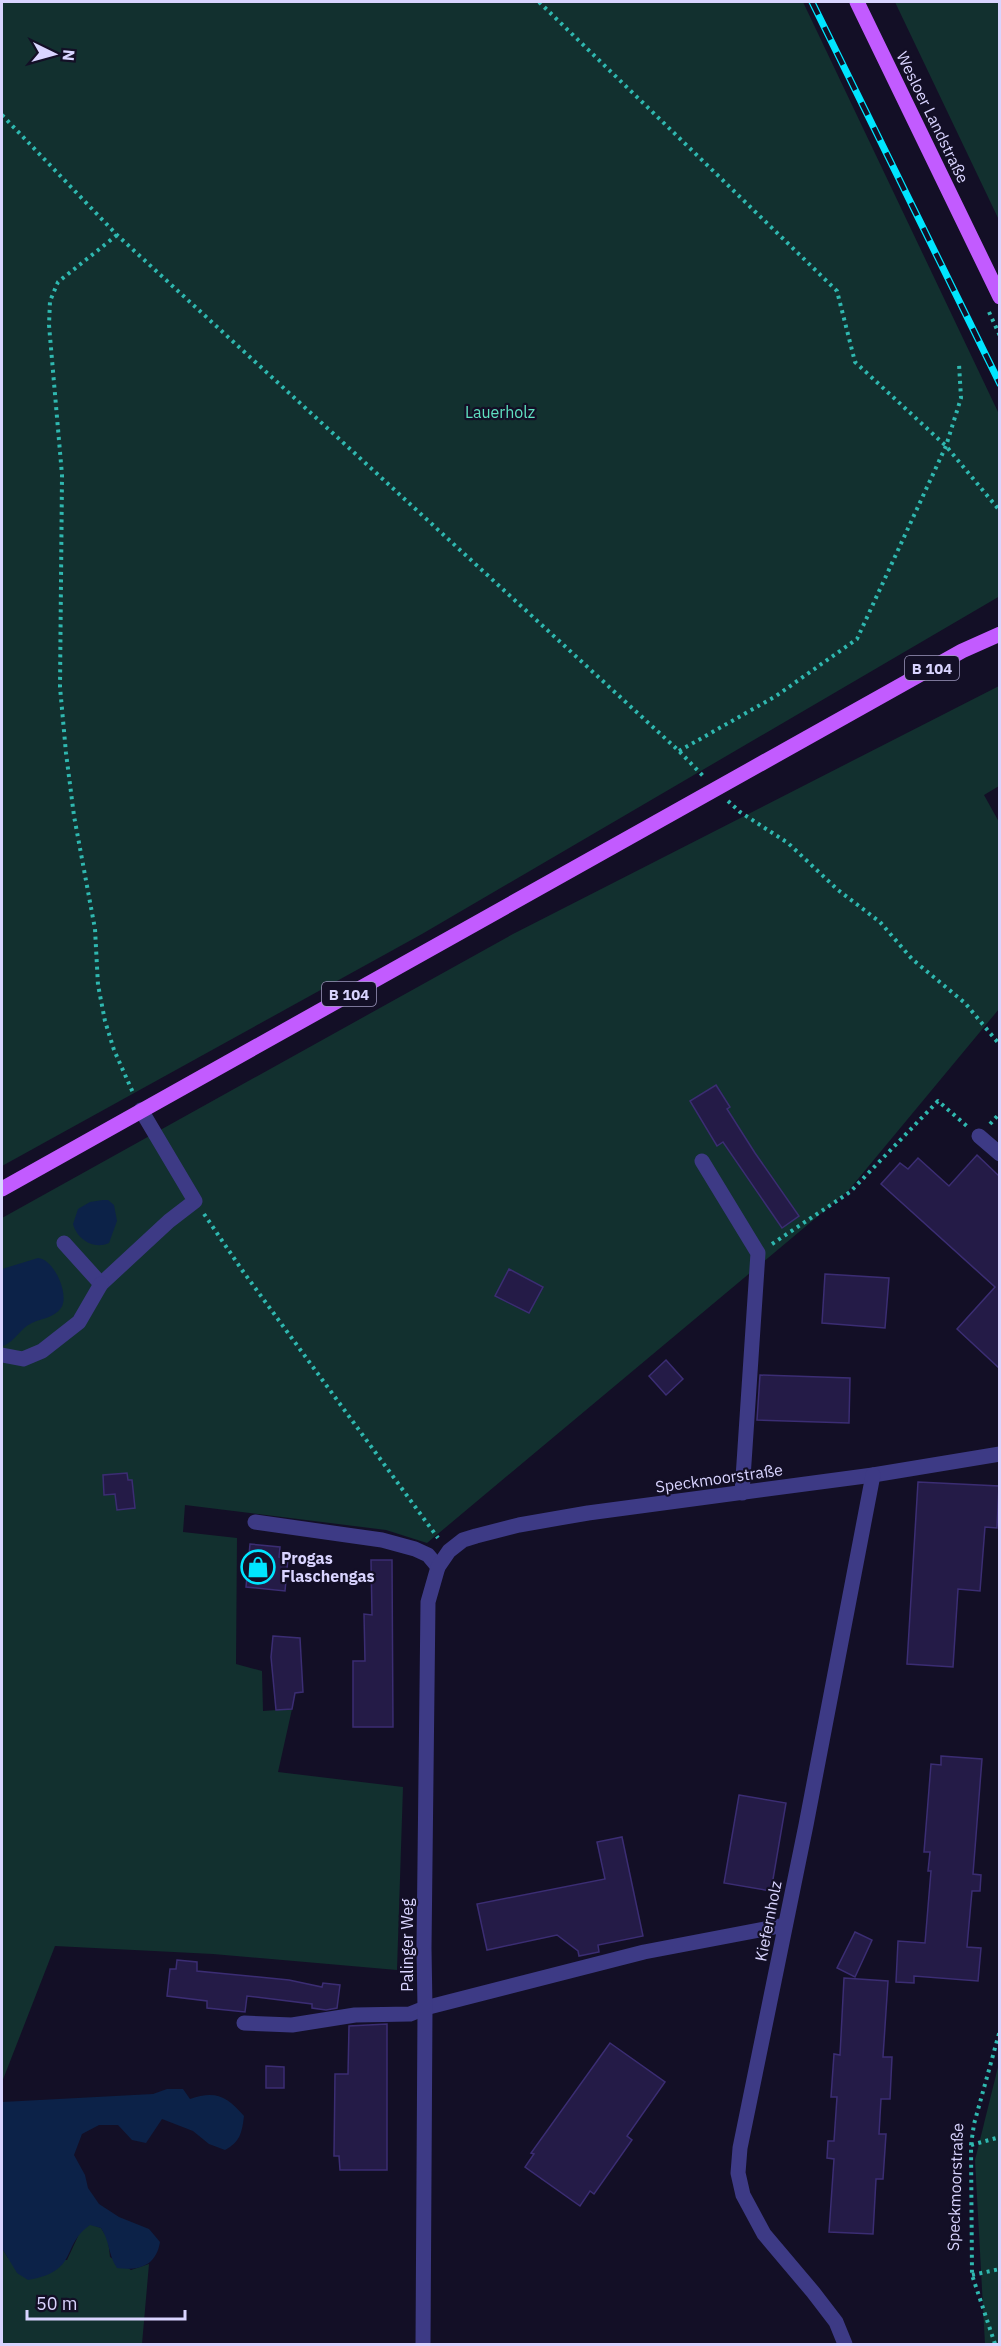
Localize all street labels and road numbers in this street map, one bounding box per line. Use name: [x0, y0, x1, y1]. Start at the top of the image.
street label: Wesloer Landstraße: [892, 48, 974, 186]
road number: B 104: [905, 656, 959, 680]
road number: B 104: [322, 982, 376, 1006]
street label: Speckmoorstraße: [654, 1459, 784, 1497]
street label: Kiefernholz: [750, 1879, 786, 1963]
street label: Palinger Weg: [397, 1898, 417, 1992]
street label: Speckmoorstraße: [943, 2122, 967, 2251]

